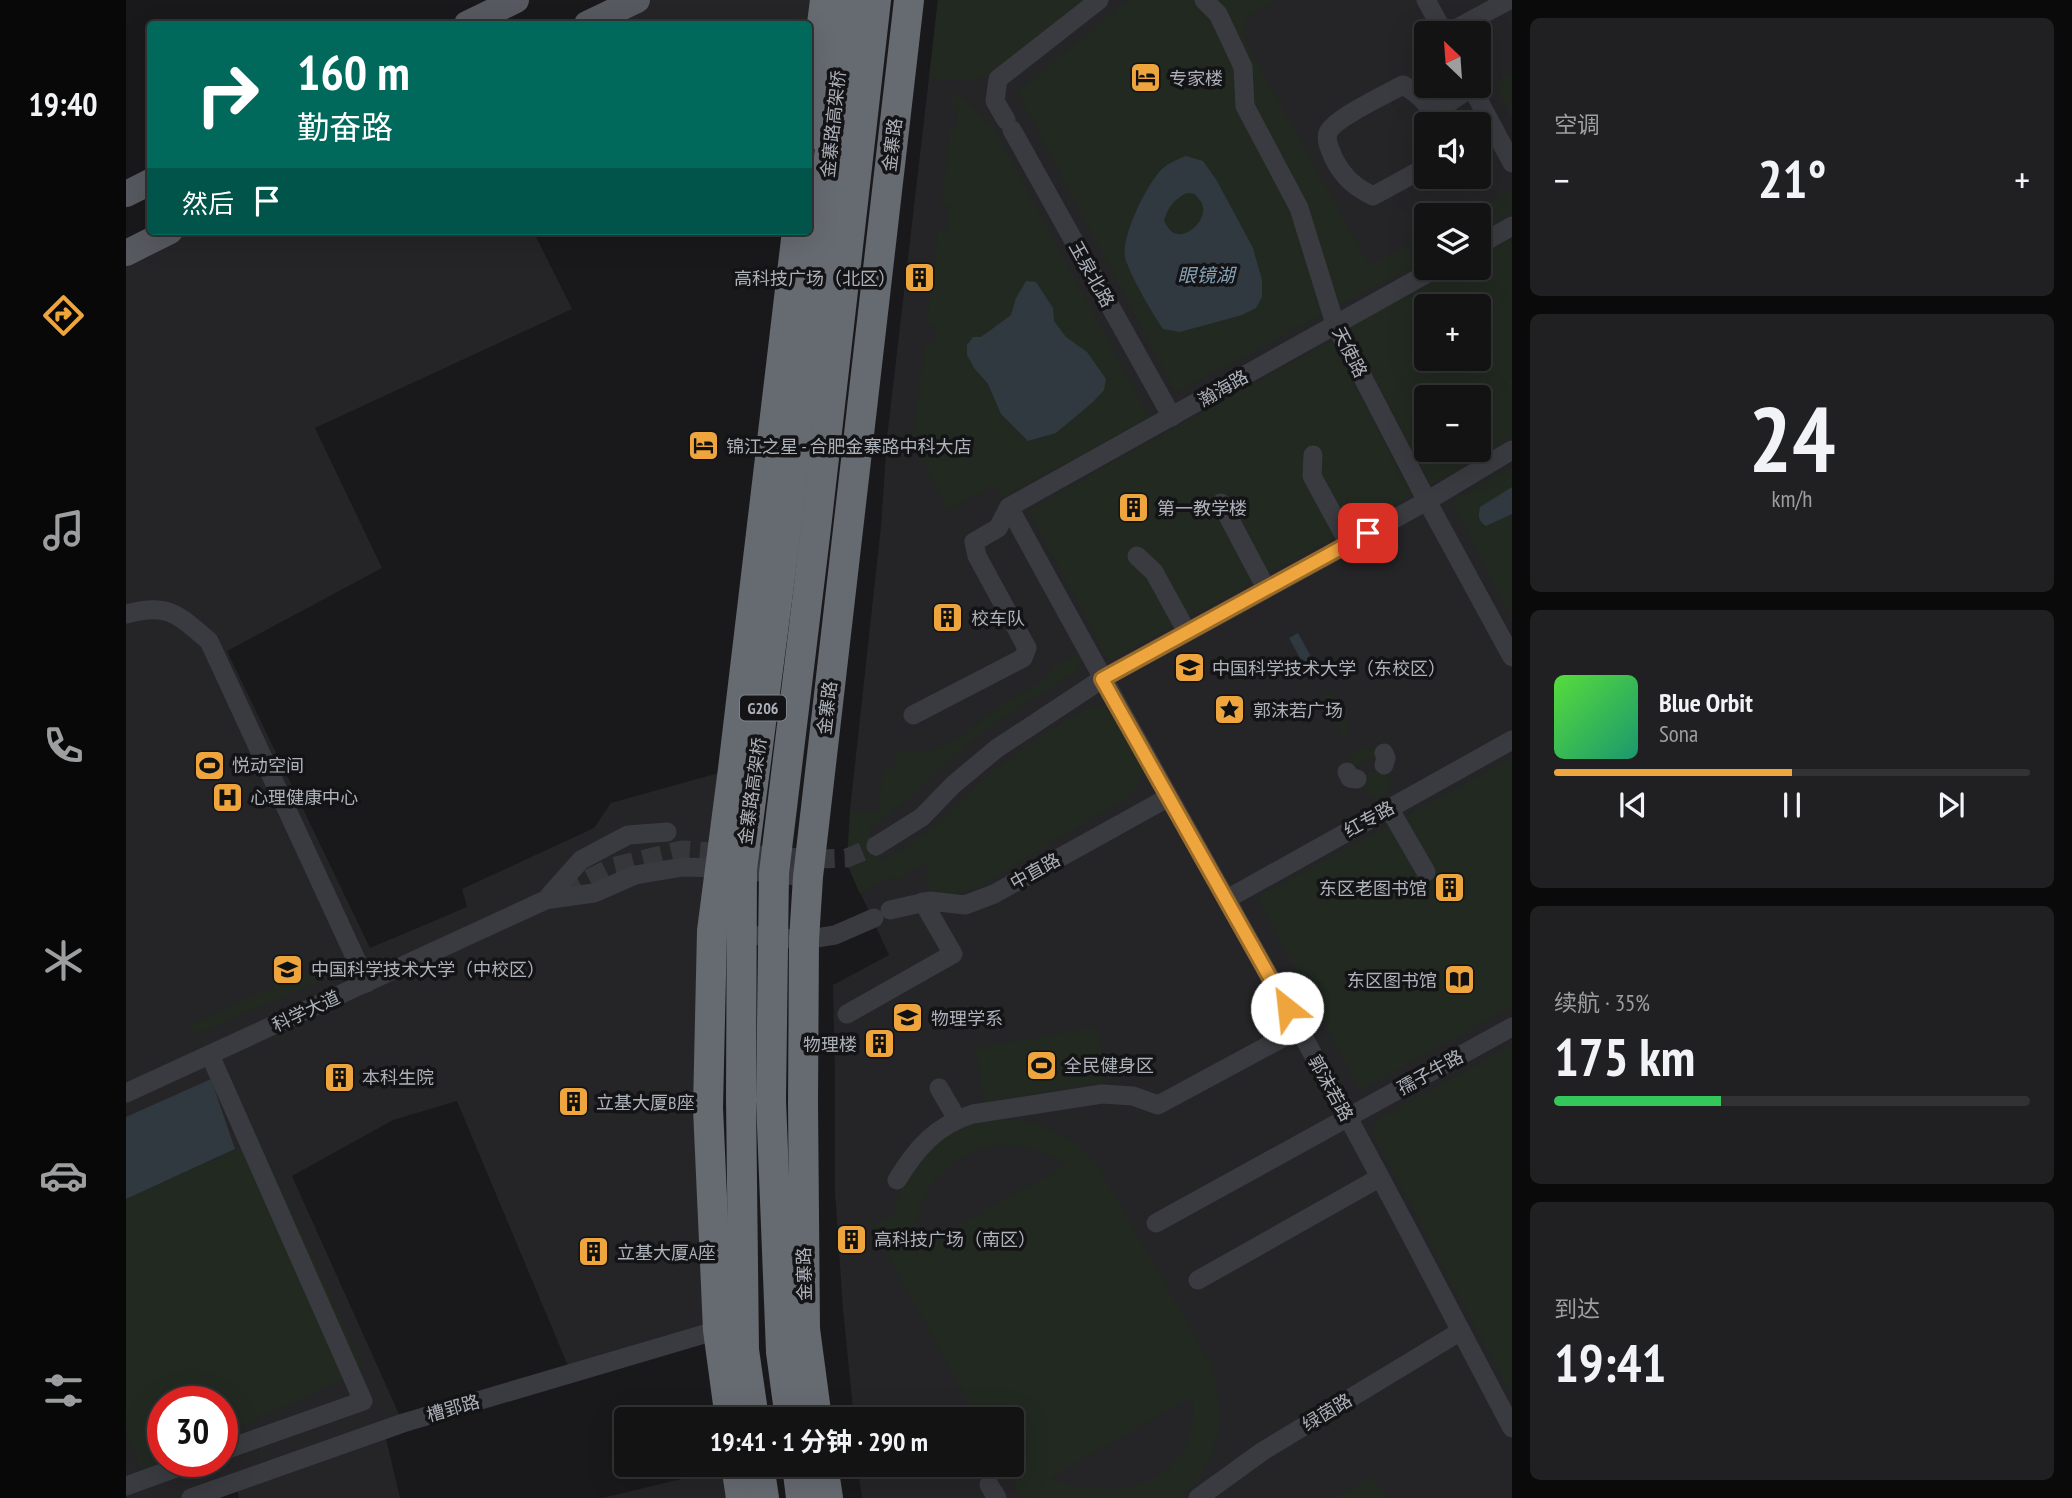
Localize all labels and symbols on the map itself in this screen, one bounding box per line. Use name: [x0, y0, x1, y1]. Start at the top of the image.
north arrow: [1414, 21, 1491, 98]
hotel icon: 专家楼: [1129, 61, 1163, 95]
place label: 专家楼: [1169, 67, 1223, 90]
street label: 金寨路高架桥: [816, 69, 850, 179]
street label: 金寨路: [877, 117, 907, 173]
street label: 玉泉北路: [1064, 237, 1120, 311]
building icon: 高科技广场（北区）: [902, 261, 936, 295]
water label: 眼镜湖: [1177, 263, 1237, 287]
place label: 高科技广场（北区）: [734, 267, 896, 290]
street label: 天使路: [1327, 323, 1373, 381]
street label: 瀚海路: [1194, 365, 1252, 411]
hotel icon: 锦江之星 - 合肥金寨路中科大店: [686, 429, 720, 463]
place label: 锦江之星 - 合肥金寨路中科大店: [726, 435, 972, 458]
building icon: 第一教学楼: [1117, 491, 1151, 525]
place label: 第一教学楼: [1157, 497, 1247, 520]
pin: [1338, 503, 1398, 563]
building icon: 校车队: [931, 601, 965, 635]
place label: 校车队: [971, 607, 1025, 630]
school or university icon: 中国科学技术大学（东校区）: [1172, 651, 1206, 685]
place label: 中国科学技术大学（东校区）: [1212, 657, 1446, 680]
street label: 金寨路: [812, 680, 842, 736]
place icon: 郭沫若广场: [1213, 693, 1247, 727]
road number: G206: [740, 695, 786, 720]
place label: 郭沫若广场: [1253, 699, 1343, 722]
street label: 金寨路高架桥: [733, 736, 771, 846]
sports icon: 悦动空间: [192, 748, 226, 782]
place label: 悦动空间: [232, 754, 304, 777]
hospital icon: 心理健康中心: [210, 780, 244, 814]
place label: 心理健康中心: [250, 786, 358, 809]
street label: 红专路: [1340, 796, 1398, 842]
street label: 中直路: [1006, 848, 1064, 894]
building icon: 东区老图书馆: [1433, 871, 1467, 905]
place label: 东区老图书馆: [1319, 877, 1427, 900]
school or university icon: 中国科学技术大学（中校区）: [271, 952, 305, 986]
place label: 中国科学技术大学（中校区）: [311, 958, 545, 981]
library icon: 东区图书馆: [1443, 963, 1477, 997]
place label: 东区图书馆: [1347, 969, 1437, 992]
position arrow: [1250, 971, 1324, 1045]
street label: 科学大道: [269, 985, 343, 1037]
school or university icon: 物理学系: [891, 1001, 925, 1035]
place label: 物理学系: [931, 1007, 1003, 1030]
building icon: 物理楼: [863, 1027, 897, 1061]
place label: 物理楼: [803, 1033, 857, 1056]
street label: 孺子牛路: [1393, 1044, 1467, 1100]
sports icon: 全民健身区: [1024, 1048, 1058, 1082]
street label: 郭沫若路: [1303, 1051, 1359, 1125]
place label: 全民健身区: [1064, 1054, 1154, 1077]
building icon: 本科生院: [322, 1060, 356, 1094]
place label: 本科生院: [362, 1066, 434, 1089]
building icon: 立基大厦B座: [556, 1085, 590, 1119]
place label: 立基大厦B座: [596, 1091, 694, 1114]
building icon: 高科技广场（南区）: [834, 1222, 868, 1256]
place label: 高科技广场（南区）: [874, 1228, 1036, 1251]
building icon: 立基大厦A座: [577, 1235, 611, 1269]
place label: 立基大厦A座: [617, 1241, 716, 1264]
street label: 金寨路: [792, 1247, 816, 1301]
speed limit sign: 30: [147, 1386, 238, 1477]
street label: 绿茵路: [1298, 1388, 1356, 1436]
street label: 槽郢路: [424, 1390, 482, 1426]

